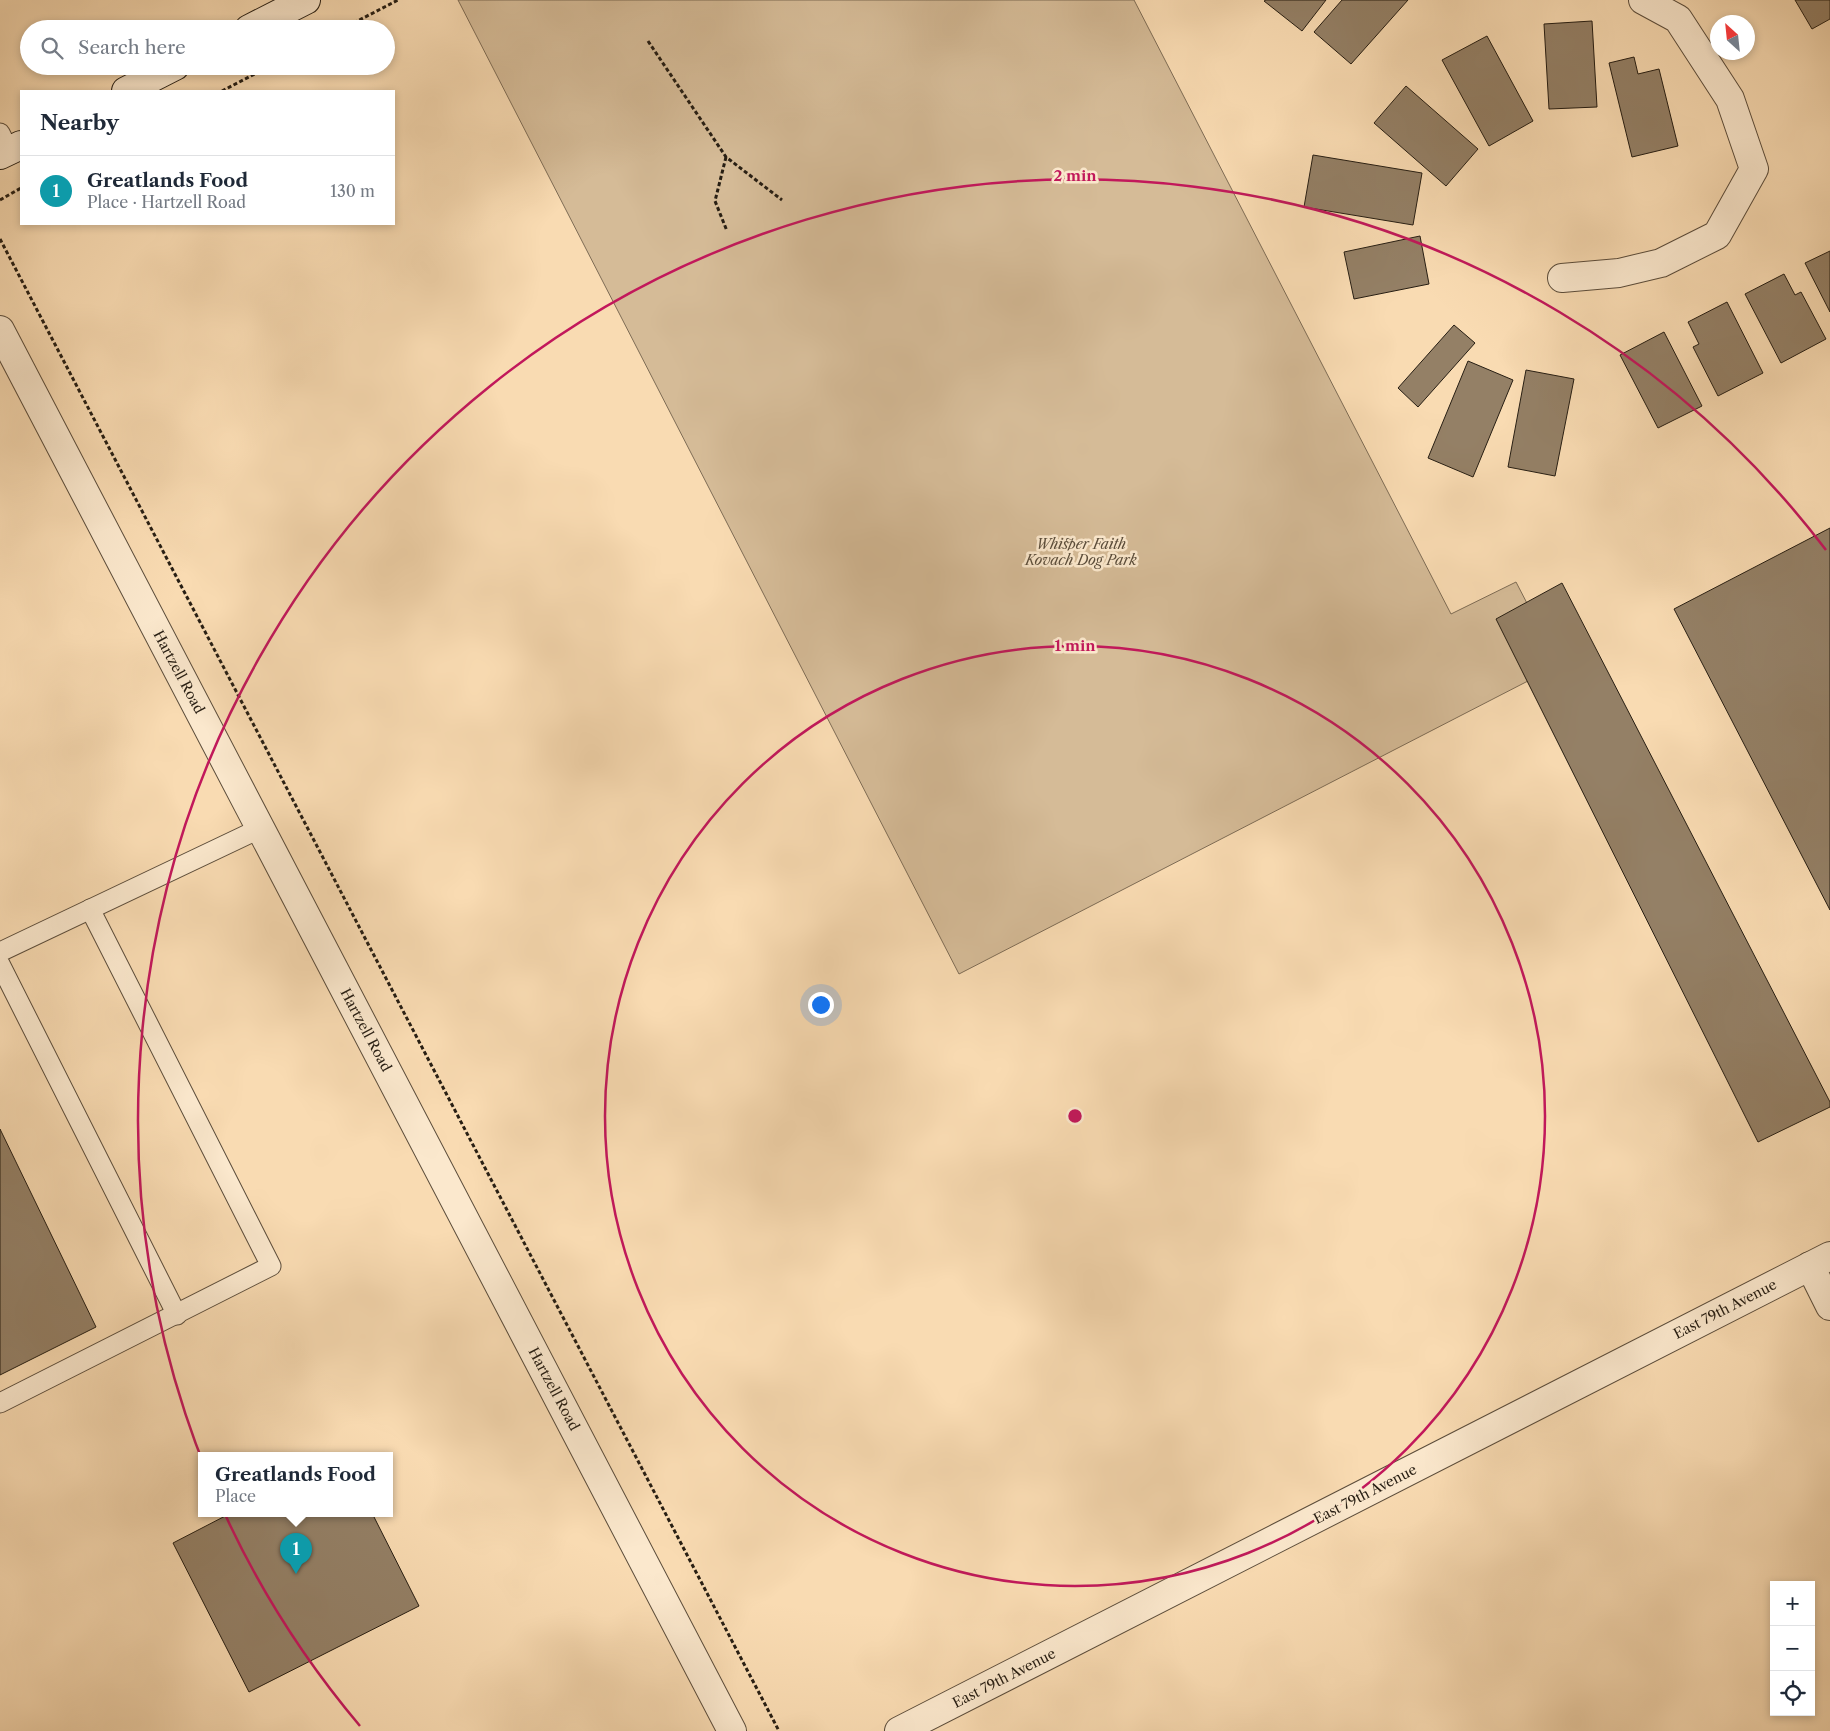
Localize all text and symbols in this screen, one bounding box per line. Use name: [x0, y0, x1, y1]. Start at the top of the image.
north arrow: [1710, 15, 1755, 60]
search box: [20, 20, 395, 75]
icon: search: [38, 34, 66, 62]
text: Search here: [78, 36, 186, 59]
text: Nearby: [40, 110, 119, 135]
text: 2 min: [1053, 166, 1097, 185]
text: Greatlands Food: [87, 169, 248, 192]
text: 1: [52, 181, 60, 201]
text: 130 m: [330, 181, 375, 201]
text: Place · Hartzell Road: [87, 192, 246, 212]
park label: Whisper Faith Kovach Dog Park: [1024, 535, 1137, 569]
street label: Hartzell Road: [149, 627, 209, 717]
text: 1 min: [1054, 636, 1096, 655]
street label: Hartzell Road: [336, 985, 396, 1075]
your location: [808, 992, 834, 1018]
centre of rings: [1066, 1107, 1084, 1125]
street label: East 79th Avenue: [1670, 1275, 1780, 1343]
street label: Hartzell Road: [524, 1344, 584, 1434]
popup: [198, 1452, 393, 1517]
street label: East 79th Avenue: [1310, 1460, 1420, 1528]
text: Greatlands Food: [215, 1463, 376, 1486]
text: Place: [215, 1486, 256, 1506]
pin: 1: [280, 1533, 312, 1574]
map controls: [1770, 1581, 1815, 1716]
button: +: [1770, 1581, 1815, 1626]
button: −: [1770, 1626, 1815, 1671]
street label: East 79th Avenue: [949, 1644, 1059, 1712]
button: locate: [1770, 1671, 1815, 1716]

